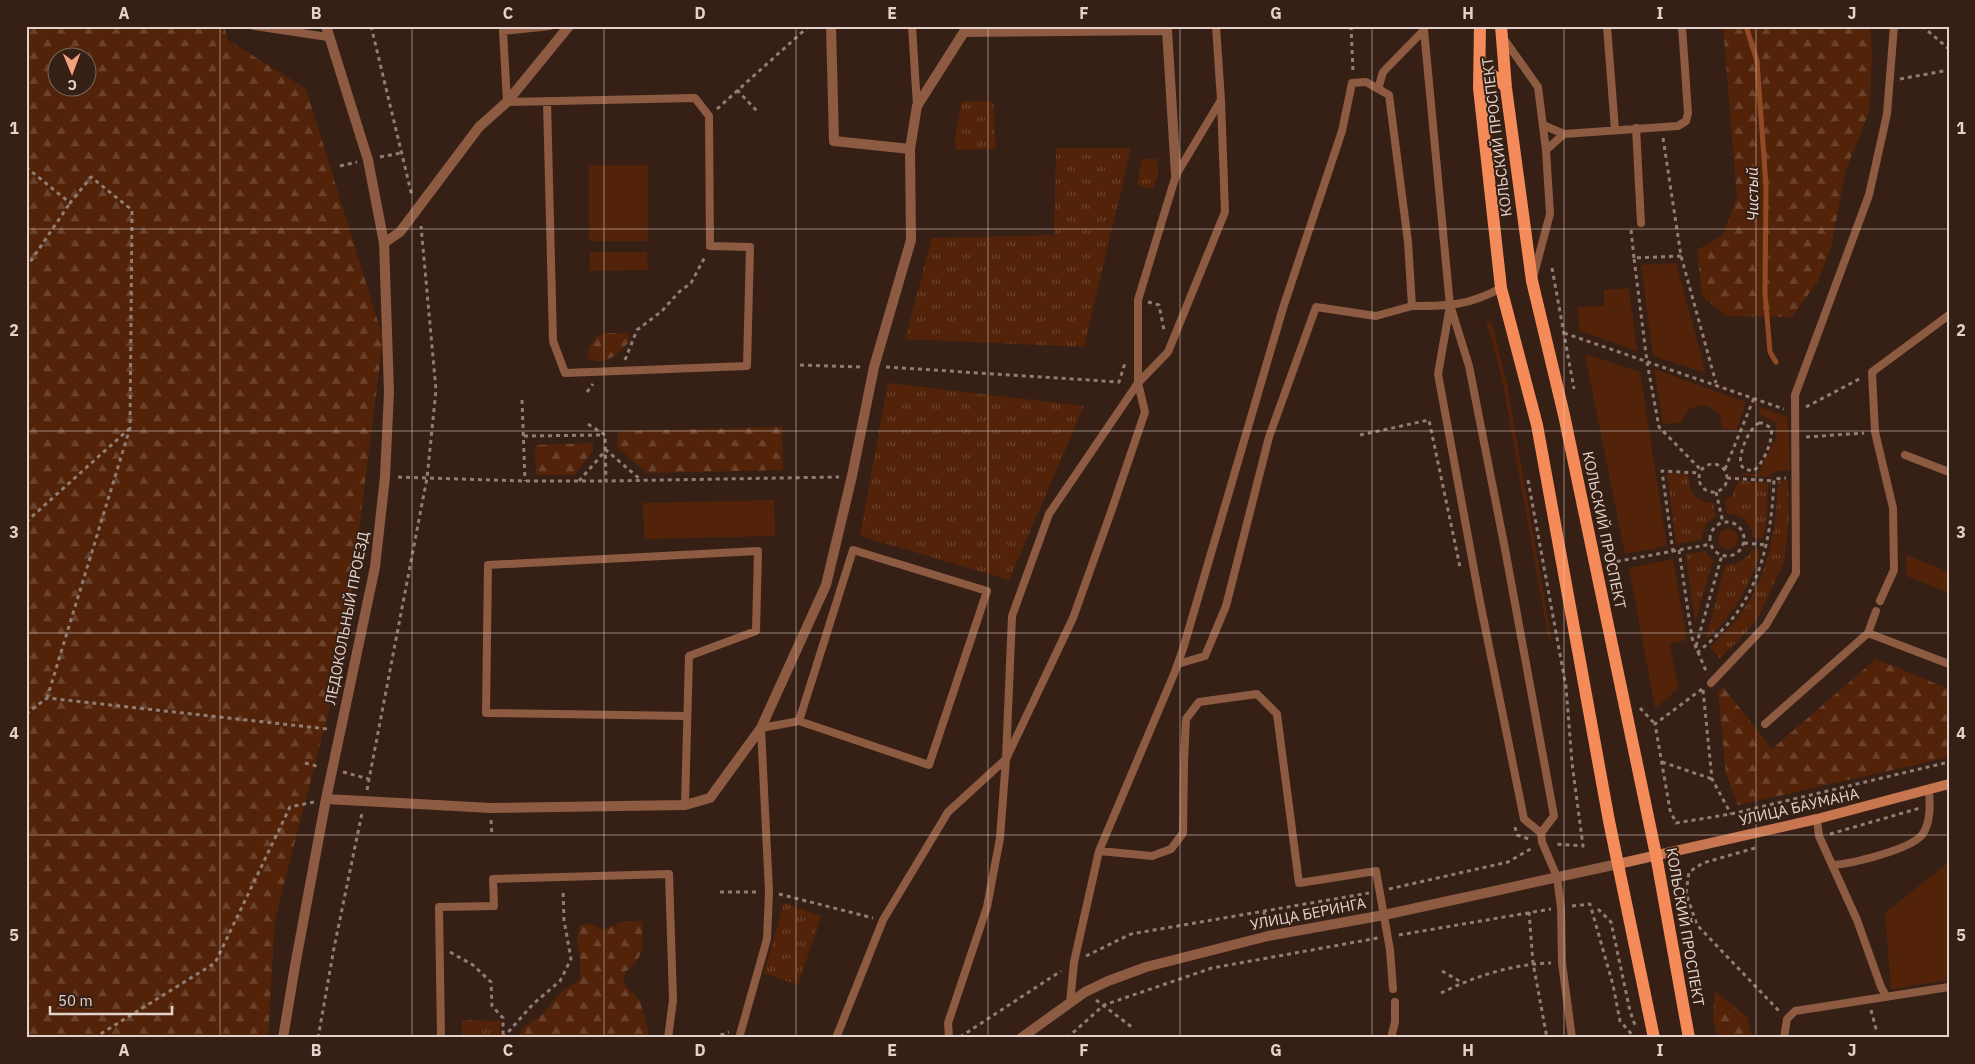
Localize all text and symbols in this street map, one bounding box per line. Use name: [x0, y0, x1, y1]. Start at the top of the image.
text: A: [119, 3, 130, 23]
text: B: [311, 3, 322, 23]
text: C: [503, 3, 513, 23]
text: D: [694, 3, 706, 23]
text: E: [887, 3, 897, 23]
text: F: [1079, 3, 1089, 23]
text: G: [1270, 3, 1282, 23]
text: H: [1462, 3, 1474, 23]
text: I: [1657, 3, 1664, 23]
text: J: [1848, 3, 1856, 23]
north arrow: [48, 48, 98, 98]
street label: КОЛЬСКИЙ ПРОСПЕКТ: [1477, 56, 1516, 218]
text: С: [68, 76, 77, 94]
text: 1: [9, 118, 19, 138]
text: 1: [1956, 118, 1966, 138]
water label: Чистый: [1742, 167, 1762, 221]
text: 2: [9, 320, 19, 340]
text: 2: [1956, 320, 1966, 340]
street label: КОЛЬСКИЙ ПРОСПЕКТ: [1579, 449, 1631, 611]
text: 3: [9, 522, 19, 542]
text: 3: [1956, 522, 1966, 542]
street label: ЛЕДОКОЛЬНЫЙ ПРОЕЗД: [320, 530, 373, 706]
text: 4: [9, 723, 19, 743]
text: 4: [1956, 723, 1966, 743]
street label: УЛИЦА БАУМАНА: [1737, 783, 1861, 830]
street label: КОЛЬСКИЙ ПРОСПЕКТ: [1662, 846, 1709, 1008]
street label: УЛИЦА БЕРИНГА: [1248, 893, 1368, 934]
text: 5: [9, 925, 19, 945]
text: 5: [1956, 925, 1966, 945]
scale bar: [50, 984, 172, 1016]
text: 50 m: [58, 991, 93, 1010]
text: A: [119, 1040, 130, 1060]
text: B: [311, 1040, 322, 1060]
text: C: [503, 1040, 513, 1060]
text: D: [694, 1040, 706, 1060]
text: E: [887, 1040, 897, 1060]
text: F: [1079, 1040, 1089, 1060]
text: G: [1270, 1040, 1282, 1060]
text: H: [1462, 1040, 1474, 1060]
text: I: [1657, 1040, 1664, 1060]
text: J: [1848, 1040, 1856, 1060]

